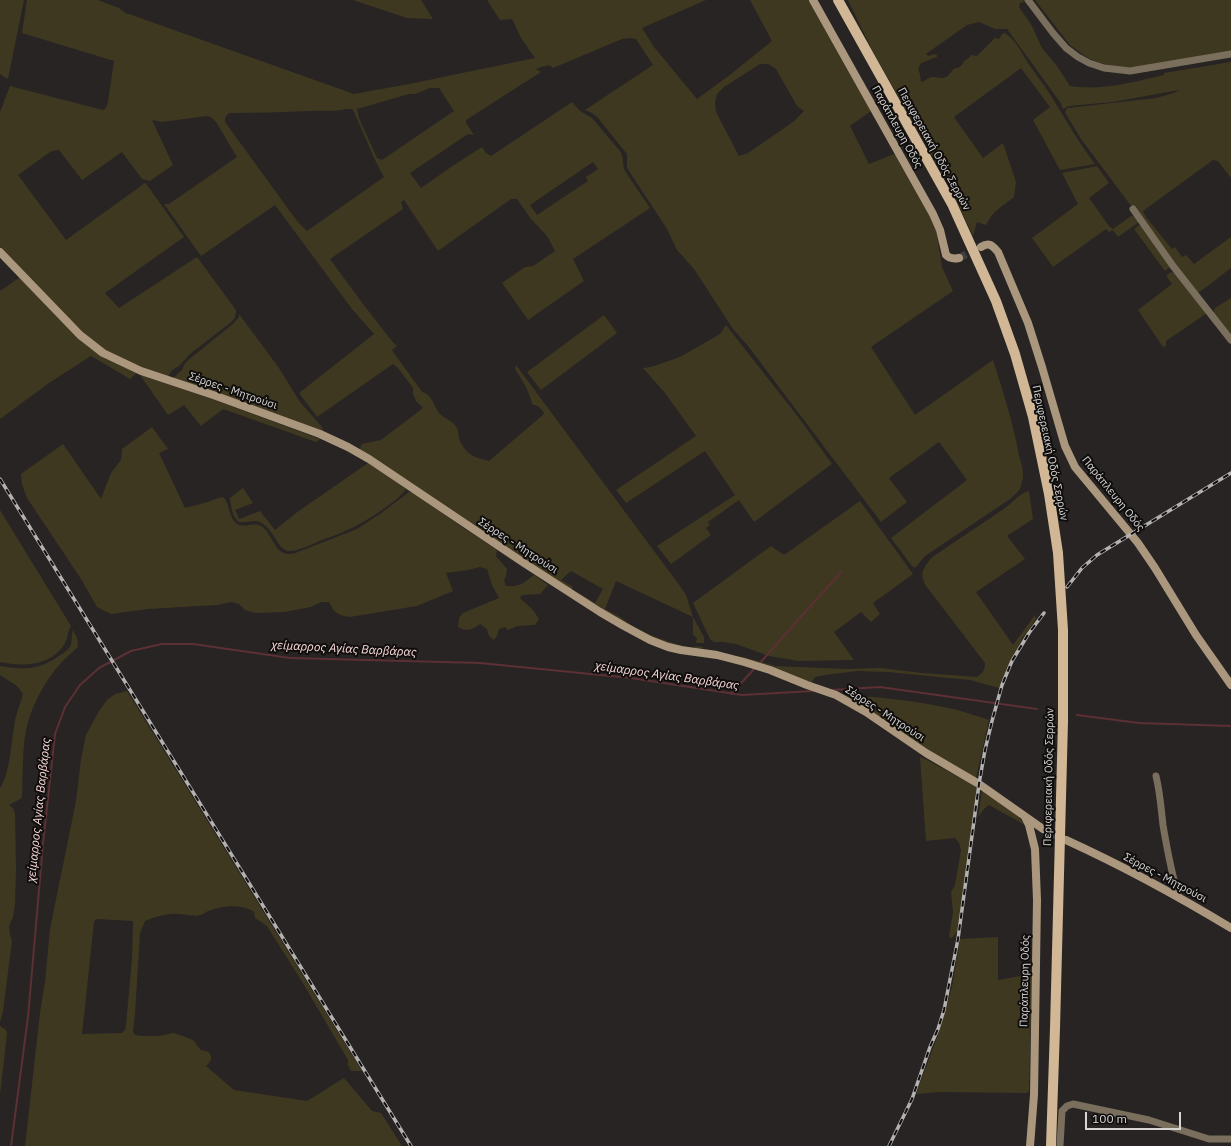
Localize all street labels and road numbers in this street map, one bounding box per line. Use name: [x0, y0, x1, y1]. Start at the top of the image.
street label: Παράπλευρη Οδός: [869, 83, 925, 171]
street label: Περιφερειακή Οδός Σερρών: [895, 85, 973, 213]
street label: Σέρρες - Μητρούσι: [187, 370, 279, 412]
street label: Περιφερειακή Οδός Σερρών: [1029, 384, 1071, 522]
street label: Παράπλευρη Οδός: [1079, 454, 1147, 534]
street label: Σέρρες - Μητρούσι: [476, 515, 560, 577]
street label: Σέρρες - Μητρούσι: [843, 683, 927, 745]
street label: Περιφερειακή Οδός Σερρών: [1041, 708, 1057, 846]
street label: Σέρρες - Μητρούσι: [1121, 850, 1209, 906]
street label: Παράπλευρη Οδός: [1018, 935, 1032, 1027]

